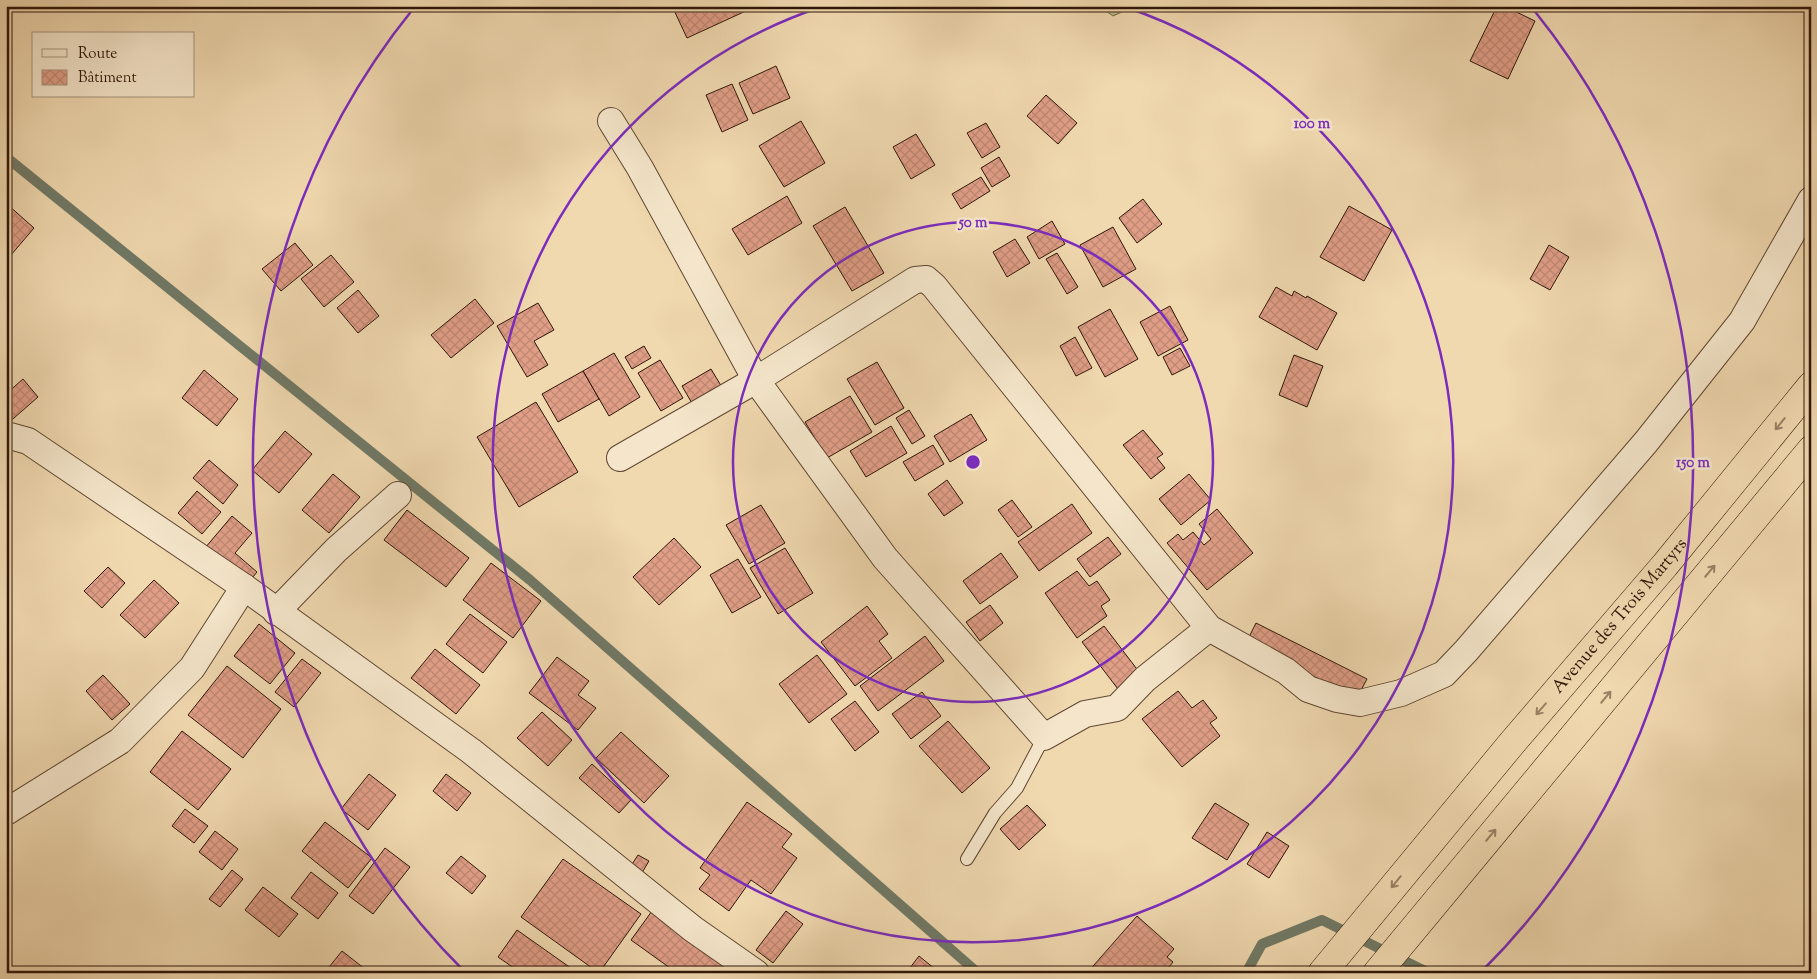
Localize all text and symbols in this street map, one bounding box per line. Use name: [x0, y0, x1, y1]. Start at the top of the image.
legend: [32, 32, 195, 98]
text: Route: [78, 44, 117, 65]
text: Bâtiment: [78, 68, 137, 89]
text: 100 m: [1294, 114, 1331, 135]
text: 50 m: [958, 213, 988, 234]
one-way arrow: [1775, 417, 1786, 430]
centre of rings: [964, 453, 982, 471]
text: 150 m: [1676, 453, 1710, 474]
street label: Avenue des Trois Martyrs: [1546, 533, 1694, 700]
one-way arrow: [1704, 565, 1715, 578]
one-way arrow: [1601, 690, 1612, 703]
one-way arrow: [1535, 703, 1546, 716]
one-way arrow: [1486, 829, 1497, 842]
one-way arrow: [1390, 876, 1402, 889]

